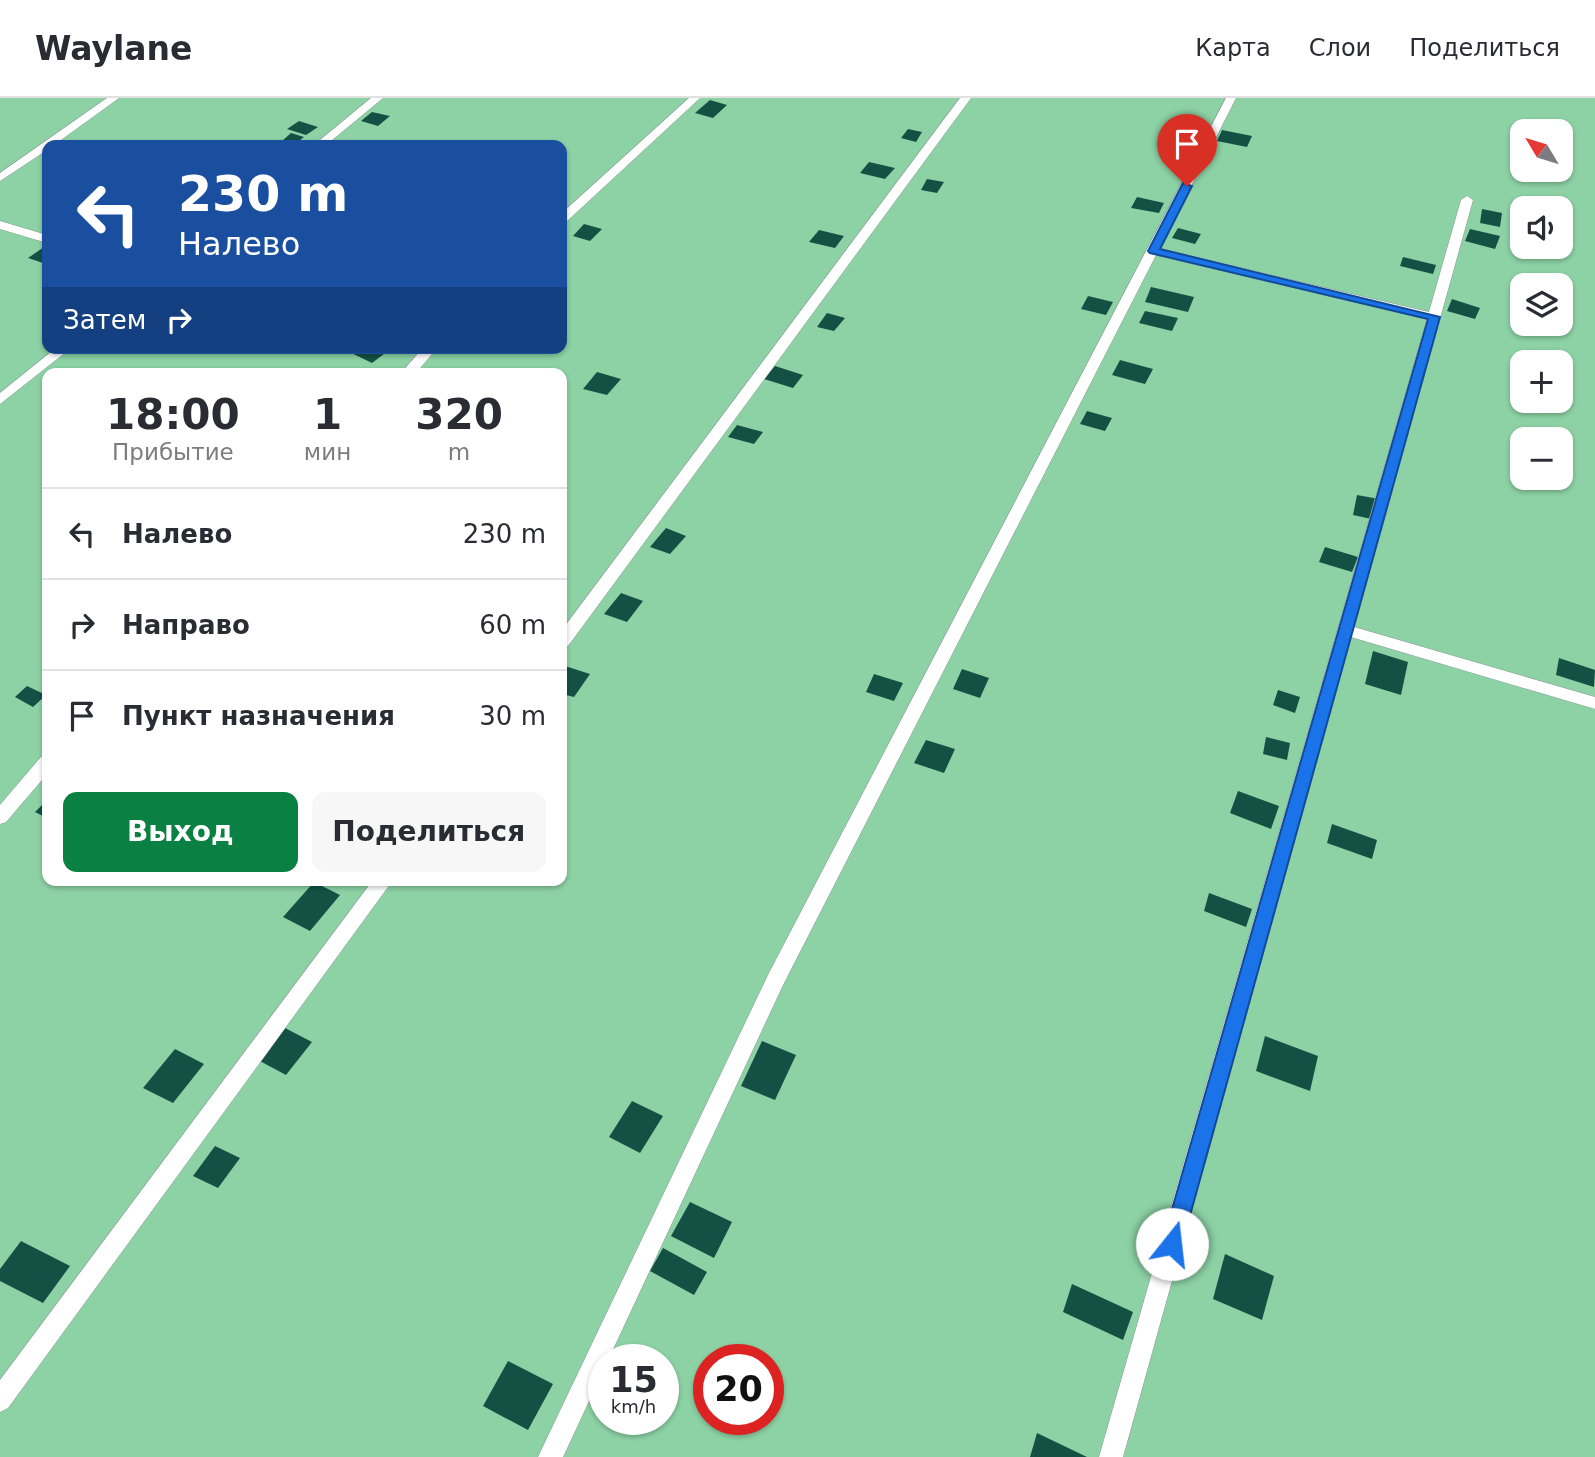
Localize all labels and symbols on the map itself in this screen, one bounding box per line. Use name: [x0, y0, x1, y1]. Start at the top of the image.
pin: [1157, 114, 1217, 186]
north arrow: [1510, 119, 1573, 182]
position arrow: [1135, 1207, 1209, 1281]
speed limit sign: 20: [693, 1344, 784, 1435]

